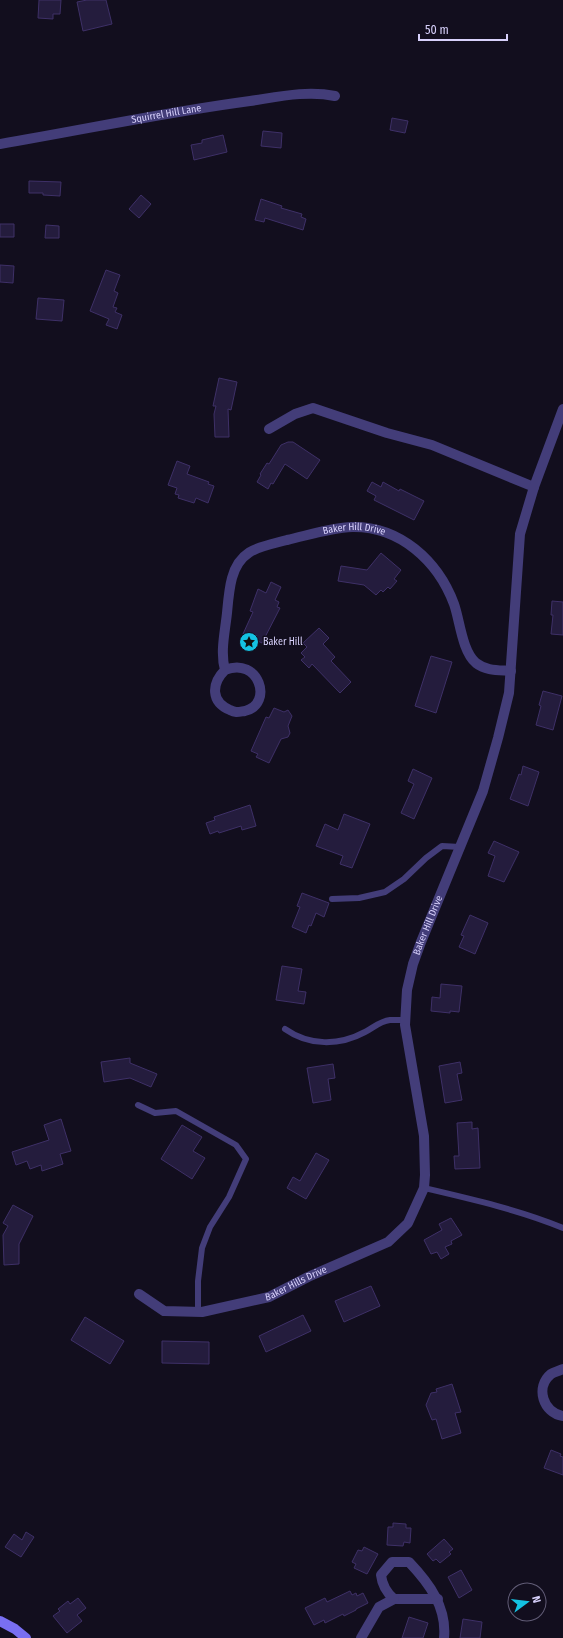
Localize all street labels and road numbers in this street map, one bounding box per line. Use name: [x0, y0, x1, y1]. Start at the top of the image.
street label: Squirrel Hill Lane: [131, 102, 202, 126]
street label: Baker Hill Drive: [322, 521, 387, 538]
street label: Baker Hill Drive: [411, 894, 445, 957]
street label: Baker Hills Drive: [264, 1263, 329, 1304]

